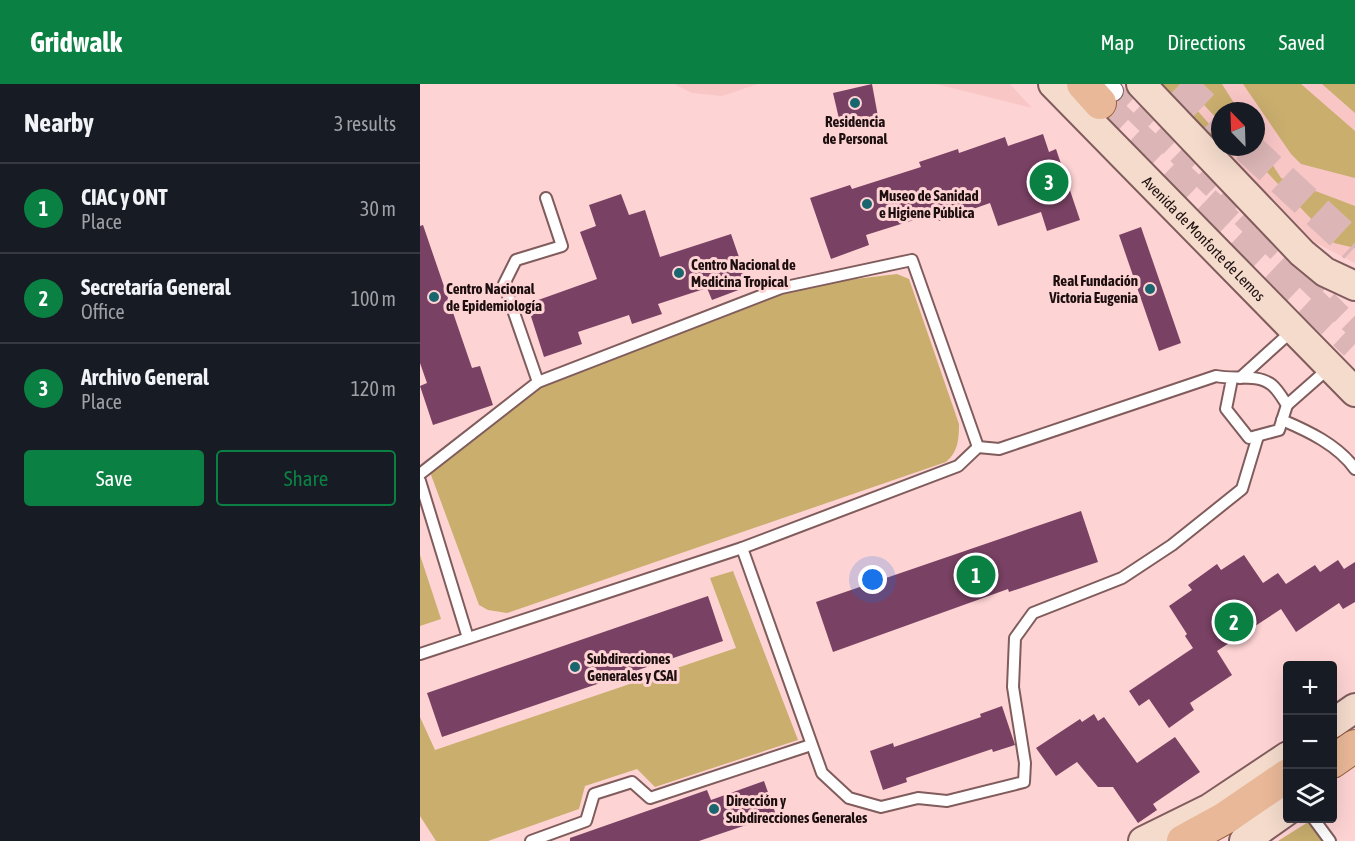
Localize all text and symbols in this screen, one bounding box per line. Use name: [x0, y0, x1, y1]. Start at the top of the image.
text: Gridwalk: [30, 26, 122, 58]
text: Map: [1100, 30, 1134, 54]
text: Directions: [1167, 30, 1246, 54]
text: Saved: [1279, 30, 1325, 54]
marker: Residencia de Personal: [848, 96, 862, 110]
north arrow: [1211, 102, 1265, 156]
text: Nearby: [24, 108, 94, 138]
text: 3 results: [334, 112, 396, 135]
place label: Residencia de Personal: [823, 113, 889, 147]
pin: 3: [1030, 160, 1068, 204]
street label: Avenida de Monforte de Lemos: [1139, 172, 1269, 304]
text: CIAC y ONT: [81, 184, 168, 210]
place label: Museo de Sanidad e Higiene Pública: [879, 187, 979, 221]
text: 1: [39, 197, 48, 220]
text: 30 m: [360, 197, 396, 220]
marker: Museo de Sanidad e Higiene Pública: [860, 197, 874, 211]
text: Place: [81, 210, 122, 233]
place label: Centro Nacional de Medicina Tropical: [691, 256, 796, 290]
marker: Centro Nacional de Medicina Tropical: [672, 266, 686, 280]
place label: Real Fundación Victoria Eugenia: [1048, 272, 1138, 306]
text: Secretaría General: [81, 274, 231, 300]
place label: Centro Nacional de Epidemiología: [446, 280, 542, 314]
marker: Real Fundación Victoria Eugenia: [1143, 282, 1157, 296]
text: 2: [39, 287, 48, 310]
text: 100 m: [351, 287, 396, 310]
marker: Centro Nacional de Epidemiología: [427, 290, 441, 304]
text: Office: [81, 300, 125, 323]
text: Archivo General: [81, 364, 209, 390]
text: 3: [39, 377, 48, 400]
text: 120 m: [351, 377, 396, 400]
text: Place: [81, 390, 122, 413]
button: Save: [24, 450, 204, 506]
button: Share: [216, 450, 396, 506]
pin: 1: [956, 552, 996, 598]
your location: [858, 565, 887, 594]
pin: 2: [1214, 600, 1254, 644]
place label: Subdirecciones Generales y CSAI: [587, 650, 678, 684]
marker: Subdirecciones Generales y CSAI: [568, 660, 582, 674]
map controls: [1283, 661, 1337, 823]
button: +: [1283, 661, 1337, 715]
button: −: [1283, 715, 1337, 769]
button: layers: [1283, 769, 1337, 823]
place label: Dirección y Subdirecciones Generales: [726, 792, 868, 826]
marker: Dirección y Subdirecciones Generales: [707, 802, 721, 816]

